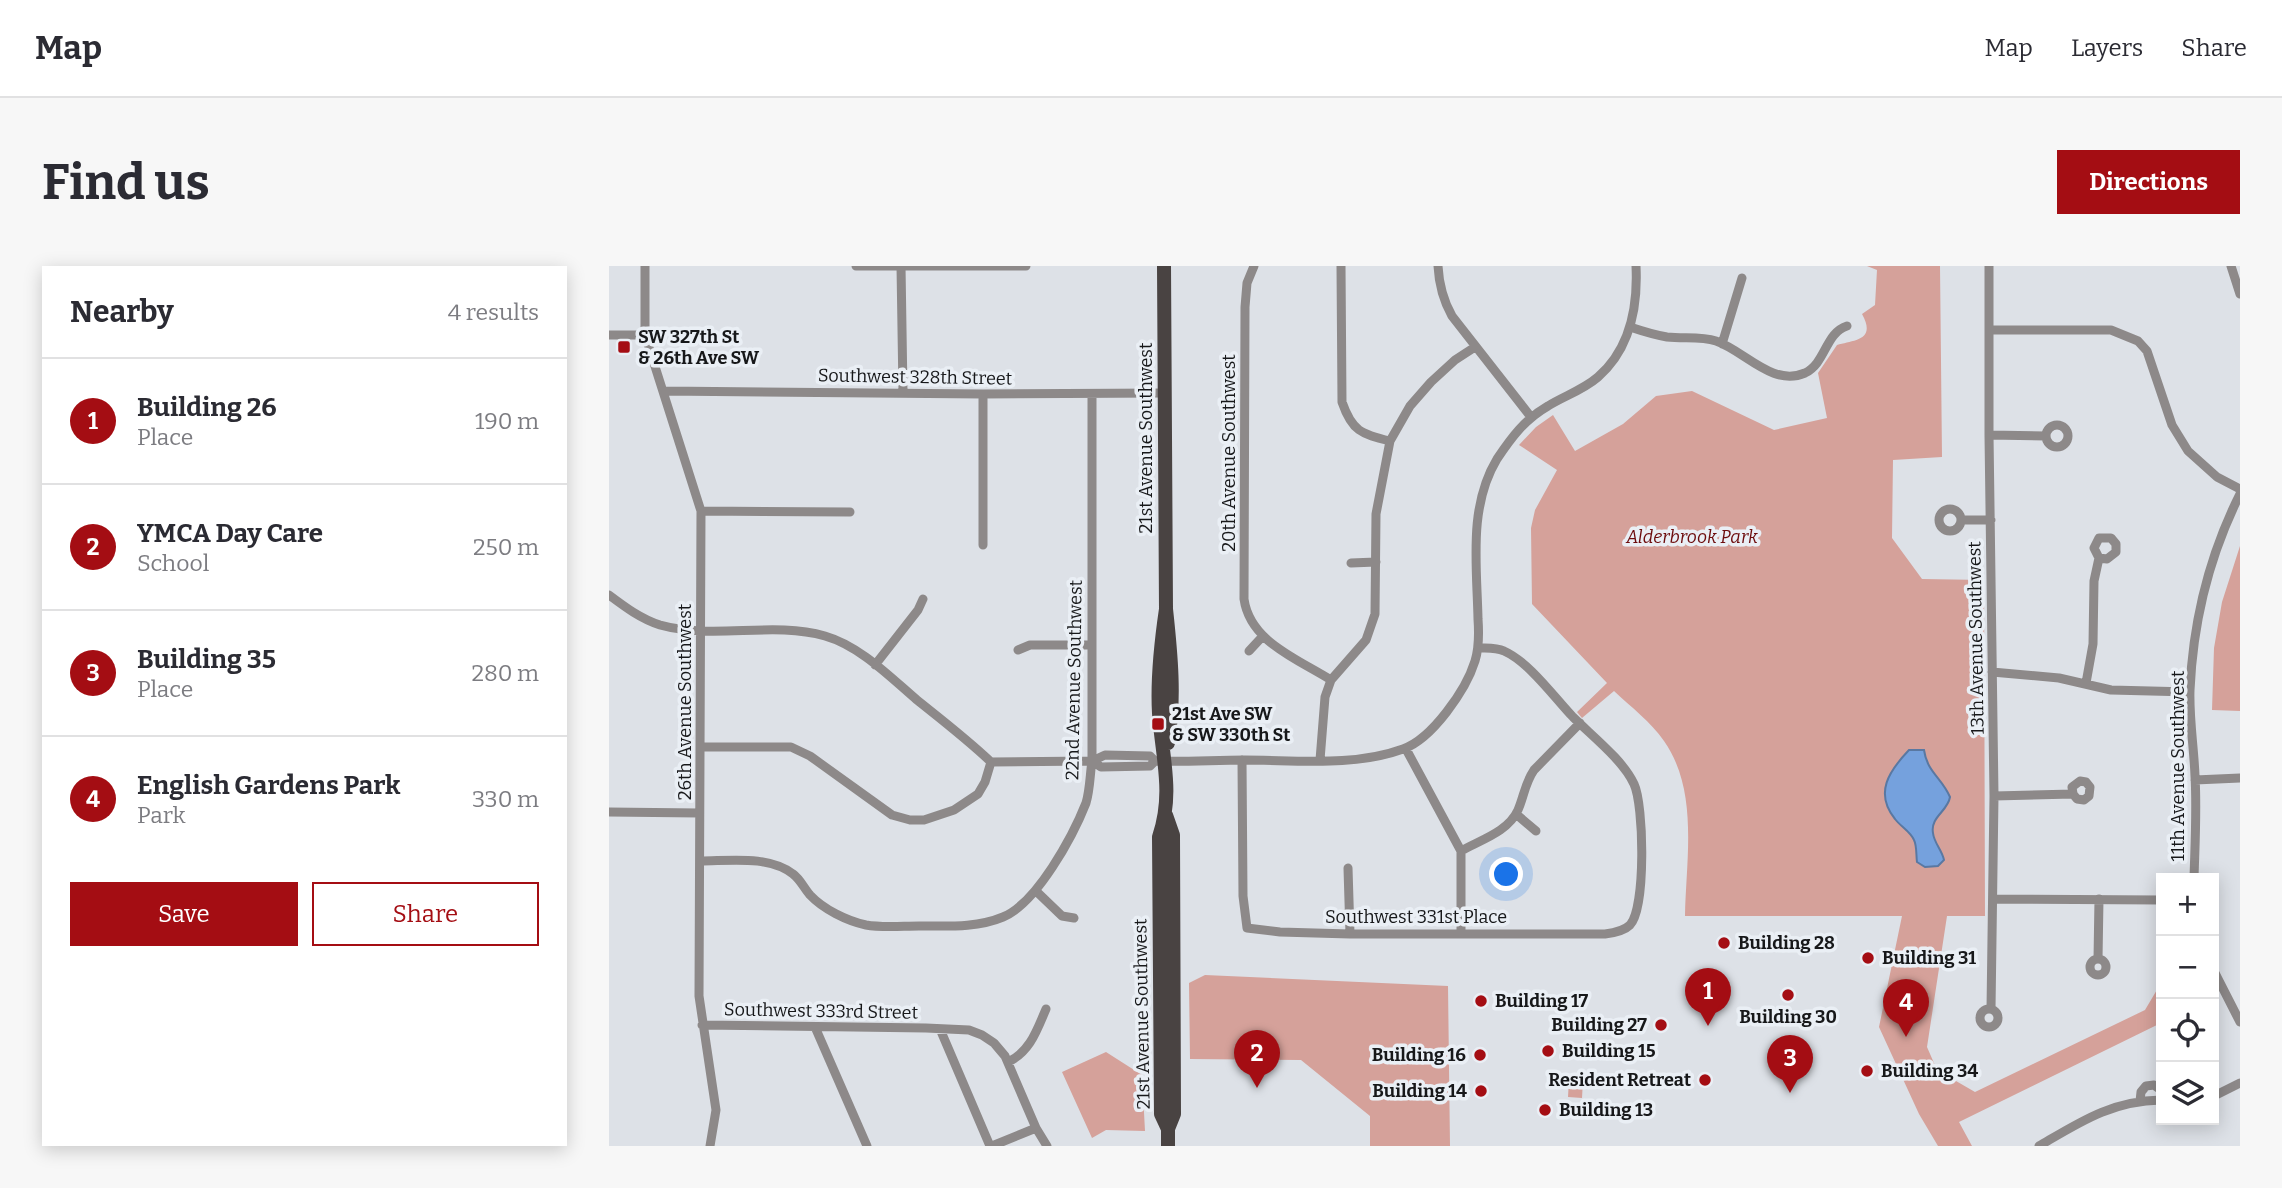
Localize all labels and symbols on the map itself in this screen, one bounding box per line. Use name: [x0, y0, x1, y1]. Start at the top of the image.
place label: SW 327th St & 26th Ave SW: [638, 326, 760, 369]
marker: SW 327th St & 26th Ave SW: [616, 339, 632, 355]
street label: 21st Avenue Southwest: [1135, 342, 1157, 533]
street label: 20th Avenue Southwest: [1218, 354, 1240, 552]
street label: Southwest 328th Street: [818, 364, 1013, 390]
park label: Alderbrook Park: [1625, 526, 1758, 548]
street label: 13th Avenue Southwest: [1963, 541, 1989, 735]
street label: 22nd Avenue Southwest: [1061, 579, 1087, 780]
street label: 26th Avenue Southwest: [674, 603, 696, 800]
street label: 11th Avenue Southwest: [2167, 670, 2189, 861]
place label: 21st Ave SW & SW 330th St: [1172, 703, 1290, 746]
marker: 21st Ave SW & SW 330th St: [1150, 716, 1166, 732]
your location: [1489, 857, 1523, 891]
street label: Southwest 331st Place: [1325, 906, 1507, 928]
street label: 21st Avenue Southwest: [1129, 918, 1155, 1110]
place label: Building 28: [1738, 932, 1835, 954]
marker: Building 28: [1716, 935, 1732, 951]
place label: Building 31: [1882, 947, 1976, 969]
marker: Building 31: [1860, 950, 1876, 966]
pin: 1: [1685, 968, 1731, 1026]
pin: 4: [1883, 979, 1929, 1037]
marker: Building 30: [1780, 987, 1796, 1003]
place label: Building 17: [1495, 990, 1589, 1012]
marker: Building 17: [1473, 993, 1489, 1009]
street label: Southwest 333rd Street: [724, 998, 919, 1024]
place label: Building 30: [1739, 1006, 1837, 1028]
place label: Building 27: [1551, 1014, 1647, 1036]
marker: Building 27: [1653, 1017, 1669, 1033]
pin: 2: [1234, 1030, 1280, 1088]
pin: 3: [1767, 1035, 1813, 1093]
place label: Building 15: [1562, 1040, 1656, 1062]
marker: Building 15: [1540, 1043, 1556, 1059]
place label: Building 16: [1372, 1044, 1466, 1066]
marker: Building 16: [1472, 1047, 1488, 1063]
place label: Building 34: [1881, 1060, 1978, 1082]
marker: Building 34: [1859, 1063, 1875, 1079]
place label: Resident Retreat: [1548, 1069, 1691, 1091]
marker: Resident Retreat: [1697, 1072, 1713, 1088]
place label: Building 14: [1372, 1080, 1467, 1102]
marker: Building 14: [1473, 1083, 1489, 1099]
place label: Building 13: [1559, 1099, 1653, 1121]
marker: Building 13: [1537, 1102, 1553, 1118]

